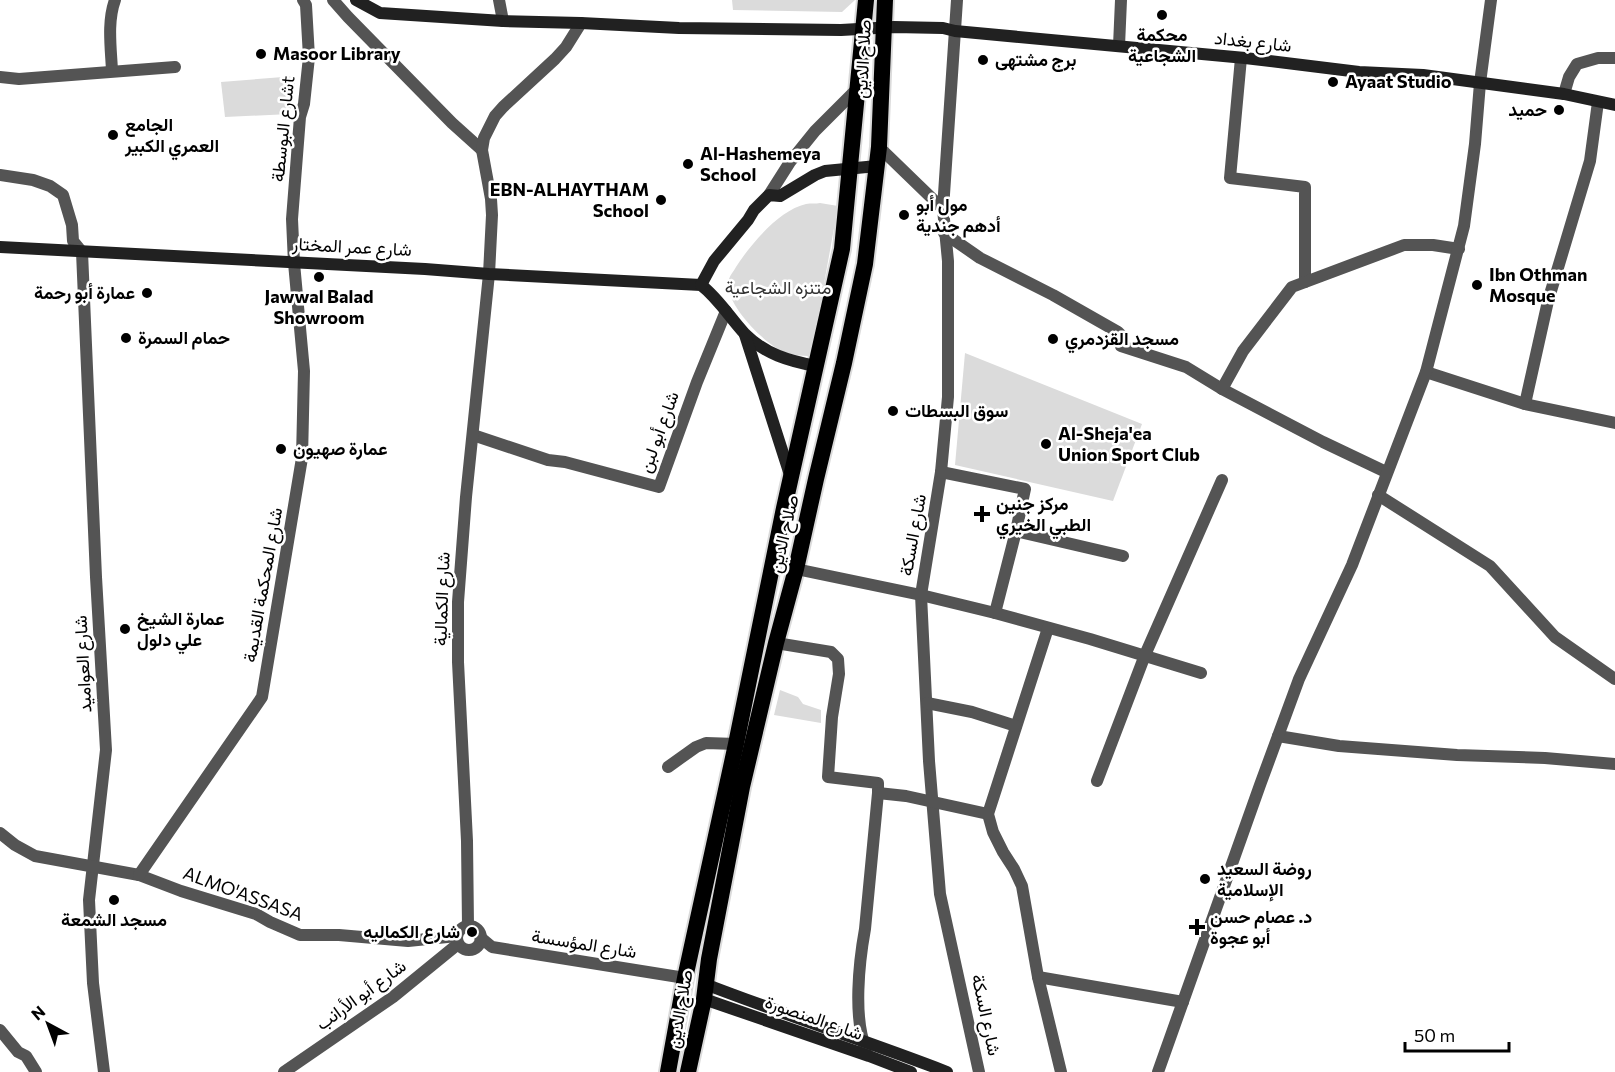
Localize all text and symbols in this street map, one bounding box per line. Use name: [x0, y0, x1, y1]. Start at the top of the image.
marker: محكمة الشجاعية: [1155, 8, 1169, 22]
street label: صلاح الدين: [849, 19, 877, 99]
place label: محكمة الشجاعية: [1128, 23, 1196, 67]
street label: شارع بغداد: [1213, 26, 1293, 58]
place label: Masoor Library: [273, 42, 401, 64]
marker: Masoor Library: [254, 47, 268, 61]
place label: برج مشتهى: [995, 48, 1076, 72]
marker: برج مشتهى: [976, 53, 990, 67]
place label: Ayaat Studio: [1345, 70, 1452, 92]
street label: شارع البوسطةt: [266, 75, 300, 183]
marker: Ayaat Studio: [1326, 75, 1340, 89]
place label: حميد: [1508, 98, 1547, 121]
marker: حميد: [1552, 103, 1566, 117]
place label: الجامع العمري الكبير: [124, 113, 219, 161]
marker: الجامع العمري الكبير: [106, 128, 120, 142]
place label: Al-Hashemeya School: [700, 142, 821, 185]
marker: Al-Hashemeya School: [681, 157, 695, 171]
place label: EBN-ALHAYTHAM School: [490, 178, 649, 221]
marker: EBN-ALHAYTHAM School: [654, 193, 668, 207]
place label: مول أبو أدهم جندية: [916, 193, 1001, 238]
marker: مول أبو أدهم جندية: [897, 208, 911, 222]
street label: شارع عمر المختار: [291, 232, 412, 262]
place label: Ibn Othman Mosque: [1489, 263, 1587, 306]
marker: Jawwal Balad Showroom: [312, 270, 326, 284]
park label: متنزه الشجاعية: [725, 276, 831, 299]
marker: Ibn Othman Mosque: [1470, 278, 1484, 292]
place label: عمارة أبو رحمة: [34, 281, 135, 304]
place label: Jawwal Balad Showroom: [265, 285, 373, 328]
marker: عمارة أبو رحمة: [140, 286, 154, 300]
place label: حمام السمرة: [138, 326, 230, 350]
place label: مسجد القزدمري: [1065, 327, 1179, 354]
marker: حمام السمرة: [119, 331, 133, 345]
marker: مسجد القزدمري: [1046, 332, 1060, 346]
street label: شارع أبو لبن: [633, 388, 685, 476]
place label: سوق البسطات: [905, 399, 1008, 422]
marker: سوق البسطات: [886, 404, 900, 418]
place label: Al-Sheja'ea Union Sport Club: [1058, 422, 1200, 465]
place label: عمارة صهيون: [293, 437, 388, 460]
marker: Al-Sheja'ea Union Sport Club: [1039, 437, 1053, 451]
marker: عمارة صهيون: [274, 442, 288, 456]
street label: شارع السكة: [894, 492, 932, 578]
place label: مركز جنين الطبي الخيري: [996, 492, 1091, 540]
street label: صلاح الدين: [763, 493, 805, 575]
marker: مركز جنين الطبي الخيري: [973, 505, 991, 523]
street label: شارع المحكمة القديمة: [238, 506, 288, 664]
street label: شارع الكمالية: [428, 551, 456, 647]
place label: عمارة الشيخ علي دلول: [137, 607, 224, 655]
street label: شارع العواميد: [68, 615, 98, 713]
marker: عمارة الشيخ علي دلول: [118, 622, 132, 636]
place label: روضة السعيد الإسلامية: [1217, 857, 1312, 902]
street label: ALMO'ASSASA: [180, 861, 306, 925]
marker: روضة السعيد الإسلامية: [1198, 872, 1212, 886]
marker: مسجد الشمعة: [107, 893, 121, 907]
place label: د. عصام حسن أبو عجوة: [1210, 905, 1312, 949]
place label: مسجد الشمعة: [61, 908, 167, 931]
marker: د. عصام حسن أبو عجوة: [1188, 918, 1206, 936]
place label: شارع الكماليه: [363, 920, 460, 944]
street label: شارع المؤسسة: [530, 924, 638, 964]
marker: شارع الكماليه: [465, 925, 479, 939]
street label: شارع أبو الأرانب: [311, 954, 411, 1036]
street label: صلاح الدين: [661, 968, 699, 1050]
street label: شارع السكة: [966, 972, 1006, 1058]
street label: شارع المنصورة: [762, 990, 866, 1046]
north arrow: [18, 994, 78, 1054]
text: N: [27, 1001, 49, 1023]
scale bar: [1405, 1015, 1508, 1053]
text: 50 m: [1414, 1024, 1455, 1046]

